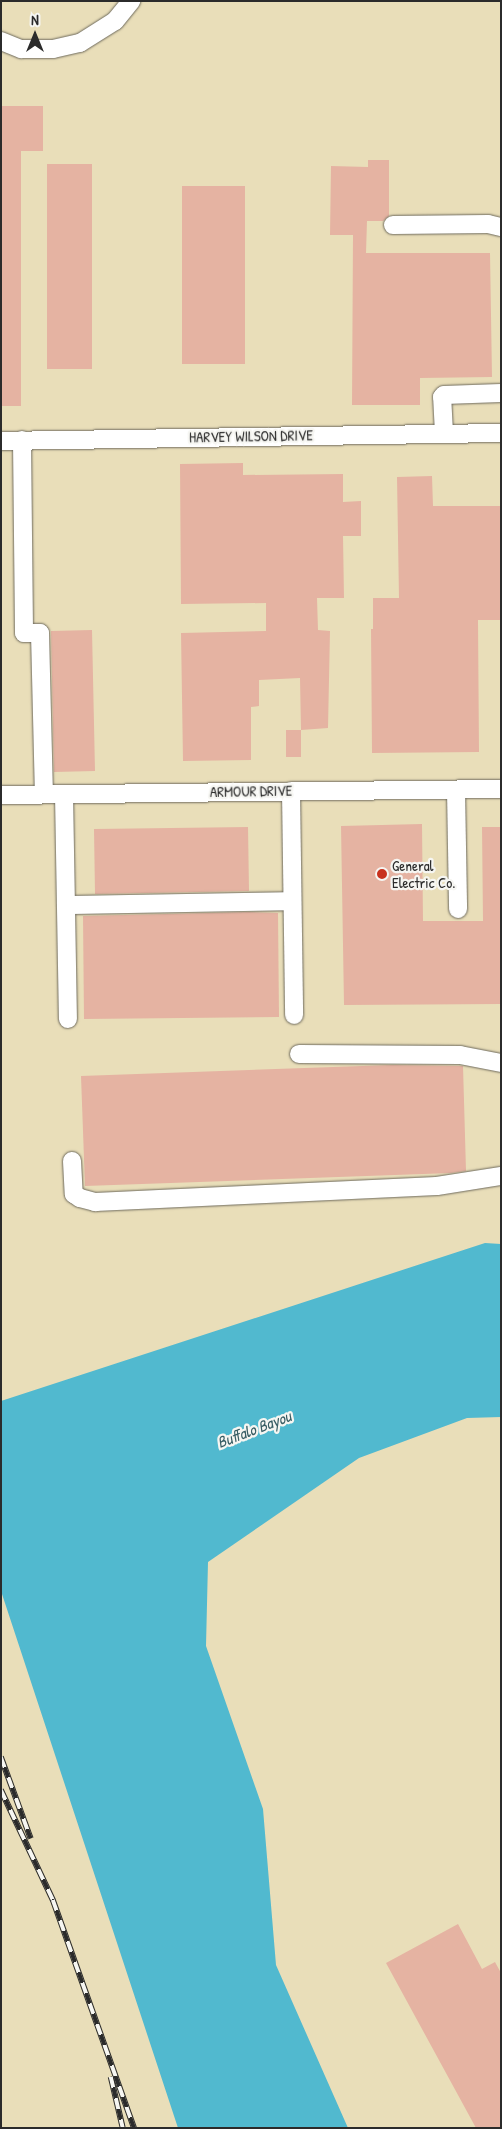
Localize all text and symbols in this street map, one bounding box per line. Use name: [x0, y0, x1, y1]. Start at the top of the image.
north arrow: [10, 10, 60, 60]
text: N: [31, 10, 39, 29]
street label: HARVEY WILSON DRIVE: [189, 426, 313, 446]
street label: ARMOUR DRIVE: [210, 781, 292, 801]
place label: General Electric Co.: [392, 856, 455, 891]
marker: General Electric Co.: [376, 868, 388, 880]
water label: Buffalo Bayou: [214, 1406, 294, 1452]

